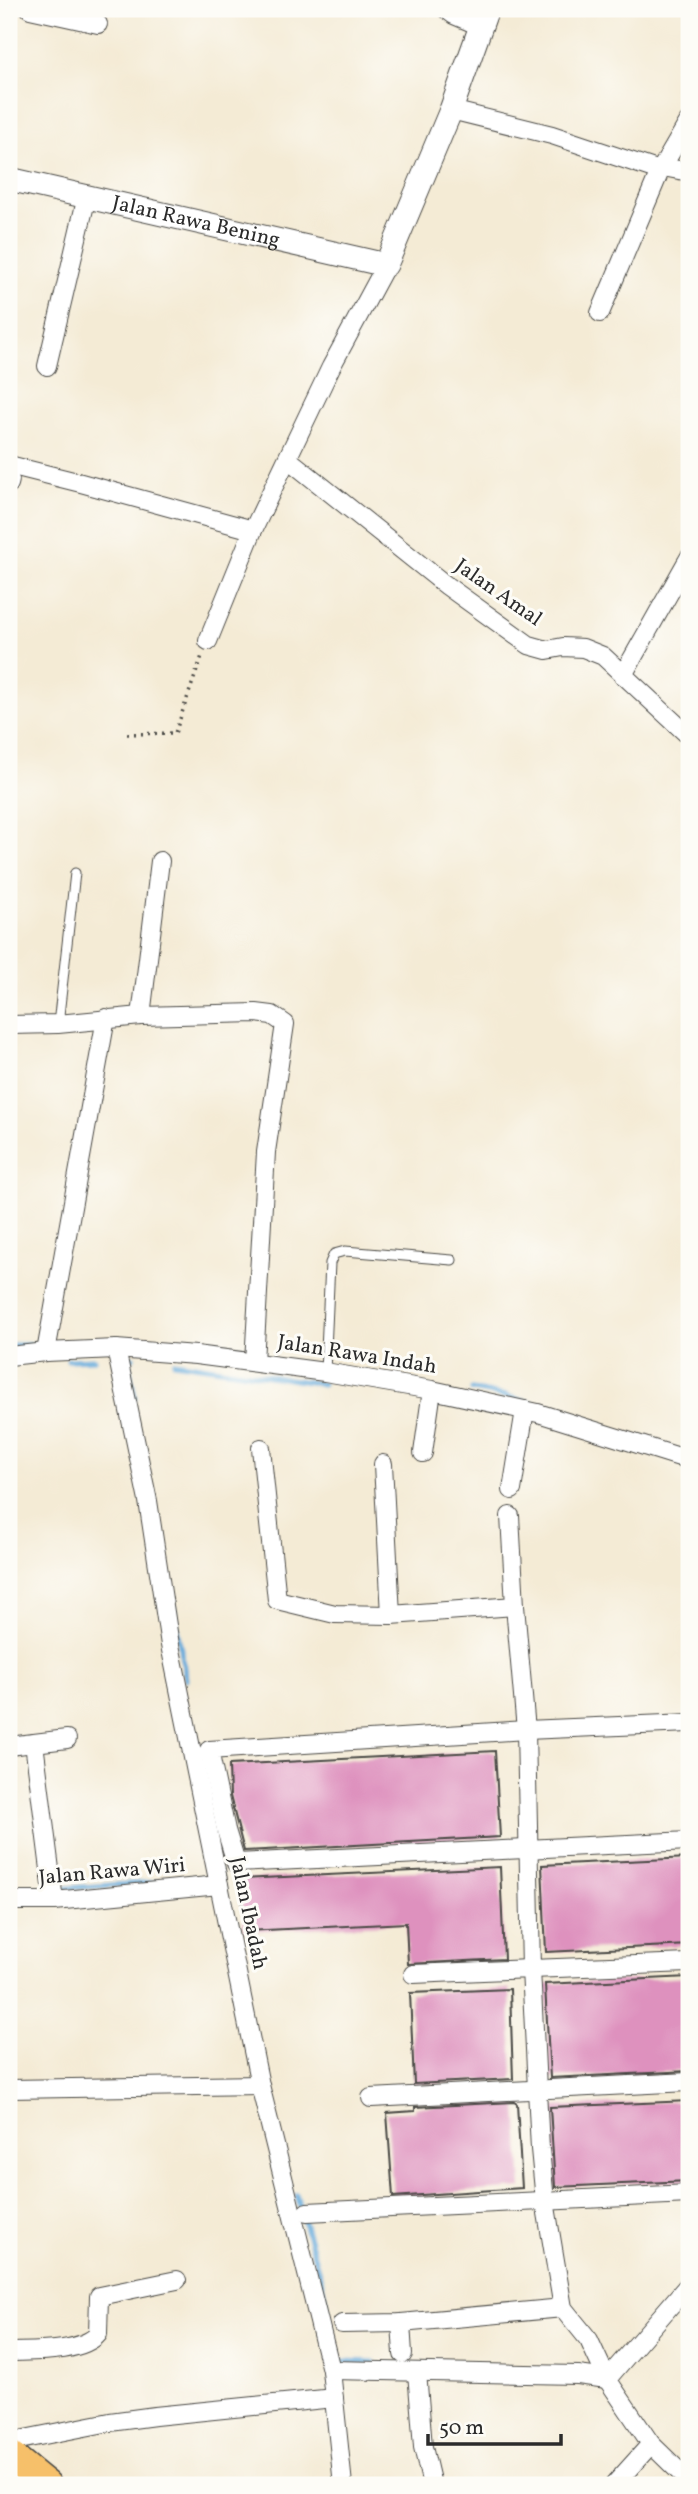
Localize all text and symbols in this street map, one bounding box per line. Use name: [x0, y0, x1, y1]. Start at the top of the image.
street label: Jalan Rawa Bening: [109, 189, 283, 255]
street label: Jalan Amal: [448, 552, 548, 634]
street label: Jalan Rawa Indah: [275, 1328, 439, 1382]
street label: Jalan Rawa Wiri: [37, 1851, 187, 1893]
street label: Jalan Ibadah: [222, 1854, 274, 1972]
scale bar: [428, 2403, 562, 2447]
text: 50 m: [439, 2414, 484, 2443]

